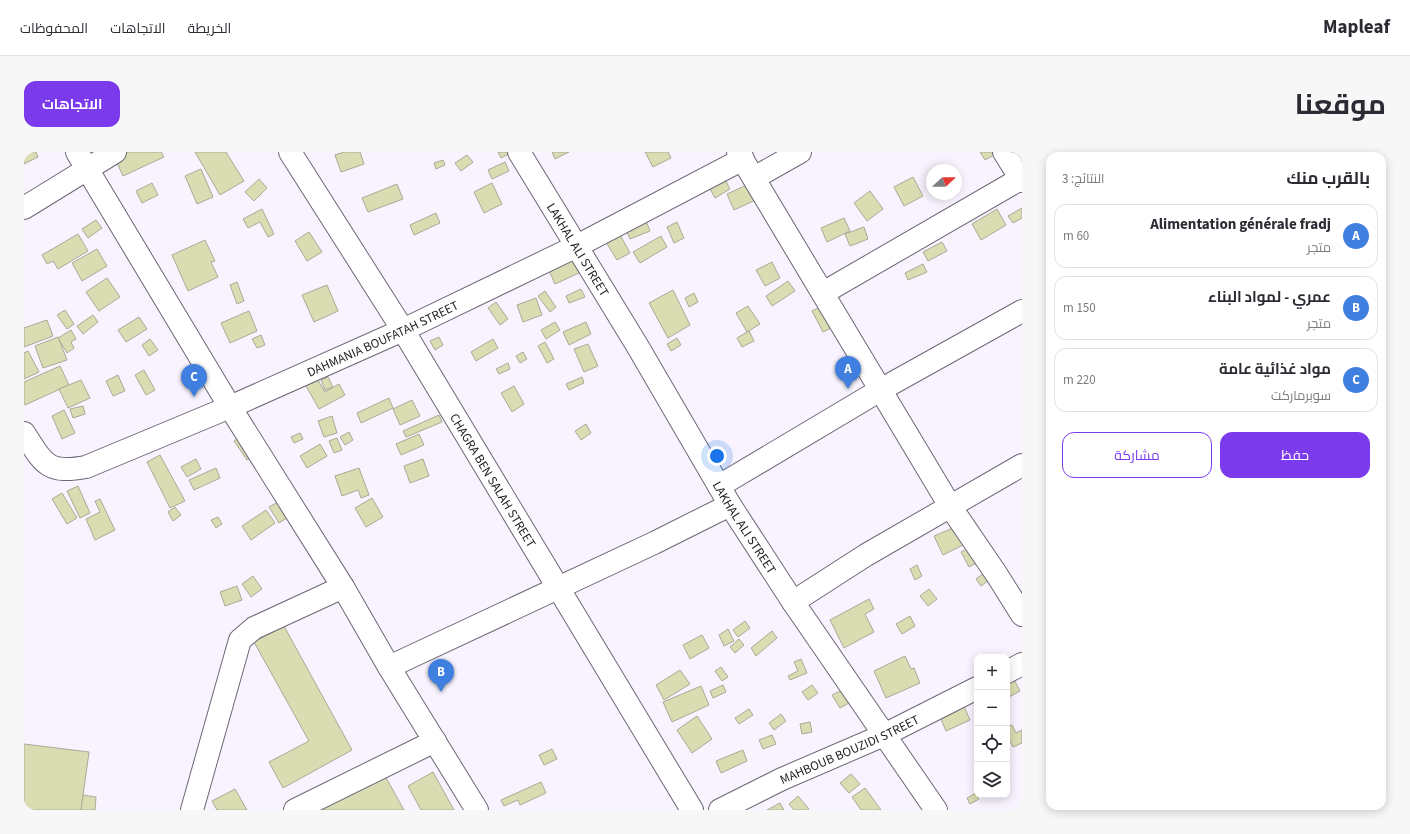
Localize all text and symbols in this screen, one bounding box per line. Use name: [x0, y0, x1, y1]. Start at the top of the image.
text: Mapleaf: [1323, 14, 1390, 41]
text: المحفوظات: [20, 19, 88, 39]
text: الاتجاهات: [110, 19, 166, 39]
text: الخريطة: [188, 19, 231, 39]
button: الاتجاهات: [24, 81, 120, 127]
text: موقعنا: [1295, 85, 1386, 125]
north arrow: [926, 164, 962, 200]
text: بالقرب منك: [1286, 167, 1370, 191]
text: النتائج: 3: [1062, 170, 1105, 188]
street label: LAKHAL ALI STREET: [542, 200, 613, 300]
text: Alimentation générale fradj: [1150, 214, 1331, 235]
text: 60 m: [1063, 227, 1089, 245]
text: A: [1352, 227, 1360, 245]
text: متجر: [1307, 239, 1331, 257]
text: عمري - لمواد البناء: [1208, 287, 1331, 308]
street label: DAHMANIA BOUFATAH STREET: [304, 297, 462, 382]
text: 150 m: [1063, 299, 1096, 317]
text: B: [1352, 299, 1360, 317]
text: متجر: [1307, 315, 1331, 333]
pin: A: [835, 356, 861, 389]
text: مواد غذائية عامة: [1219, 359, 1331, 380]
pin: C: [181, 364, 207, 397]
text: 220 m: [1063, 371, 1096, 389]
text: C: [1352, 371, 1360, 389]
text: سوبرماركت: [1271, 387, 1331, 405]
street label: CHAGRA BEN SALAH STREET: [445, 410, 540, 551]
button: مشاركة: [1062, 432, 1212, 478]
button: حفظ: [1220, 432, 1370, 478]
your location: [707, 446, 727, 466]
street label: LAKHAL ALI STREET: [708, 478, 780, 578]
map controls: [974, 654, 1010, 798]
button: +: [974, 654, 1010, 690]
pin: B: [428, 659, 454, 692]
button: −: [974, 690, 1010, 726]
street label: MAHBOUB BOUZIDI STREET: [777, 711, 922, 789]
button: locate: [974, 726, 1010, 762]
button: layers: [974, 762, 1010, 798]

